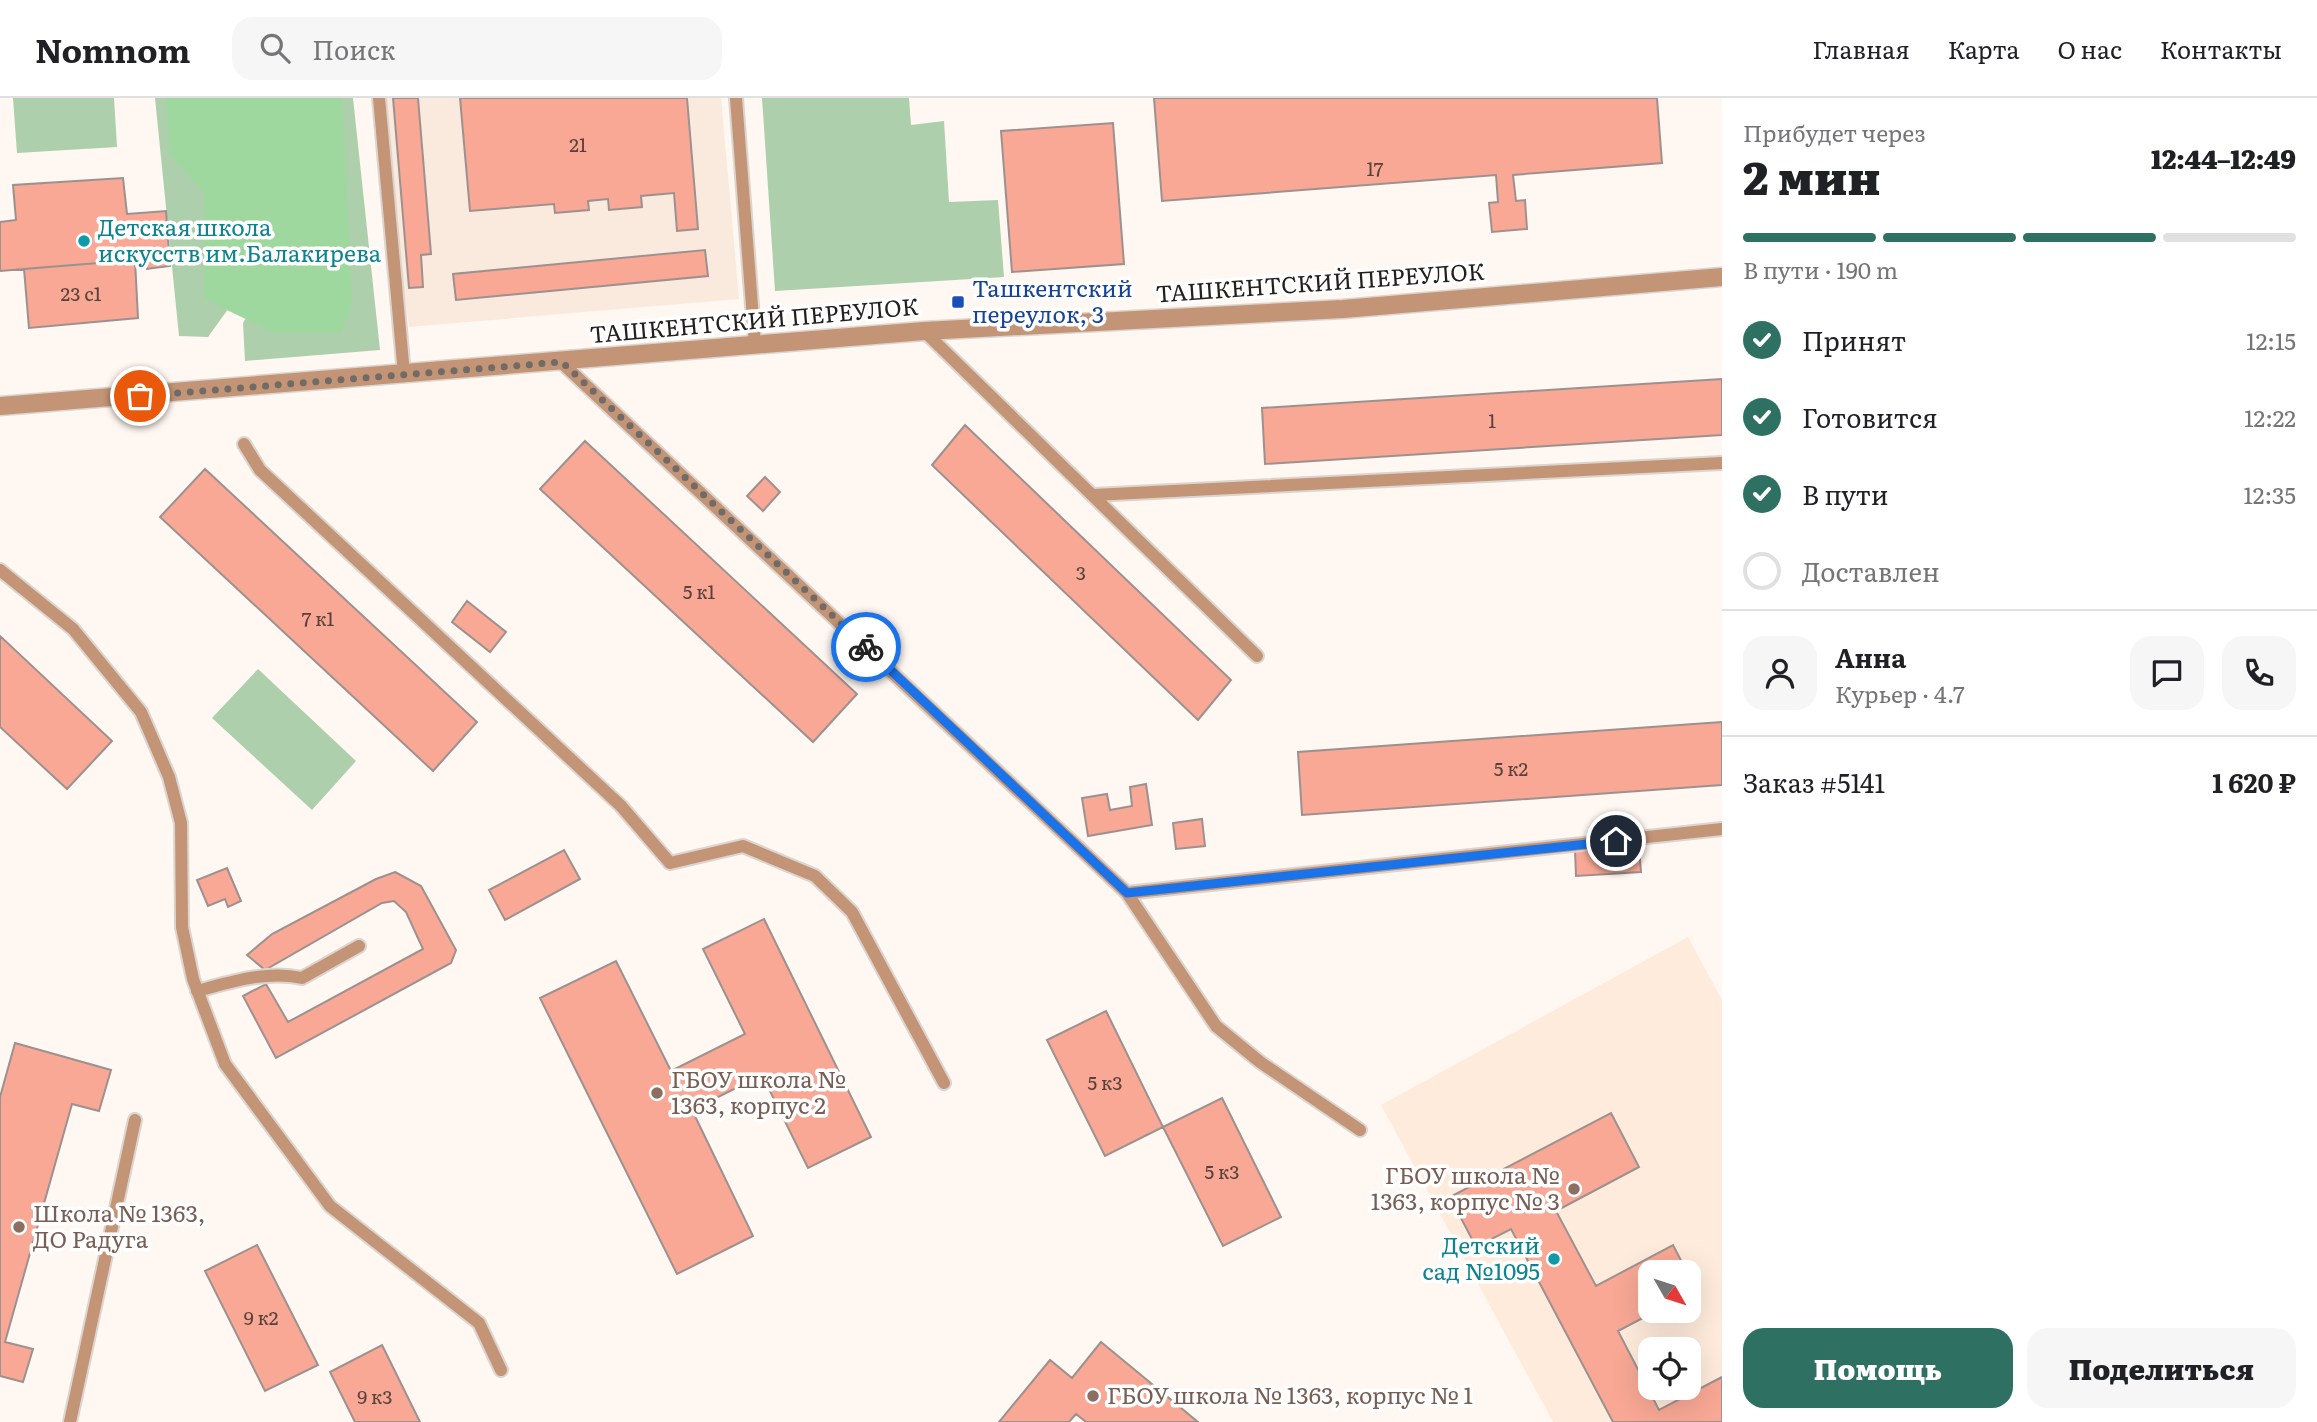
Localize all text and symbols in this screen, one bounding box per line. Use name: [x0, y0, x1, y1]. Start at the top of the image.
search box: [232, 17, 722, 80]
text: Nomnom: [35, 24, 190, 73]
icon: search: [256, 29, 294, 67]
text: Поиск: [312, 29, 395, 68]
text: Главная: [1812, 31, 1910, 66]
text: Карта: [1948, 31, 2020, 66]
text: О нас: [2058, 31, 2122, 66]
text: Контакты: [2160, 31, 2282, 66]
text: Прибудет через: [1743, 115, 1926, 149]
house number: 21: [569, 130, 587, 158]
text: 12:44–12:49: [2151, 138, 2296, 177]
text: 2 мин: [1743, 141, 1881, 209]
house number: 17: [1367, 154, 1384, 182]
place label: Детская школа искусств им.Балакирева: [98, 209, 382, 269]
marker: Детская школа искусств им.Балакирева: [76, 233, 92, 249]
text: В пути · 190 m: [1743, 252, 1898, 286]
street label: ТАШКЕНТСКИЙ ПЕРЕУЛОК: [1154, 253, 1486, 309]
place label: Ташкентский переулок, 3: [972, 270, 1133, 330]
house number: 23 с1: [61, 279, 102, 307]
street label: ТАШКЕНТСКИЙ ПЕРЕУЛОК: [588, 288, 920, 350]
marker: Ташкентский переулок, 3: [950, 294, 966, 310]
text: Принят: [1802, 320, 1906, 359]
icon: check: [1743, 321, 1781, 359]
text: 12:15: [2246, 323, 2296, 357]
pin: [110, 366, 170, 426]
icon: bag: [121, 377, 159, 415]
text: Готовится: [1802, 397, 1938, 436]
icon: check: [1743, 398, 1781, 436]
text: 12:22: [2244, 400, 2296, 434]
house number: 1: [1488, 406, 1496, 434]
text: В пути: [1802, 474, 1889, 513]
icon: check: [1743, 475, 1781, 513]
text: 12:35: [2244, 477, 2296, 511]
text: Доставлен: [1802, 551, 1940, 590]
house number: 3: [1076, 558, 1086, 586]
house number: 5 к1: [683, 577, 715, 605]
house number: 7 к1: [302, 604, 334, 632]
courier: [831, 612, 901, 682]
icon: bike: [847, 628, 885, 666]
button: person: [1743, 636, 1817, 710]
button: chat: [2130, 636, 2204, 710]
button: phone: [2222, 636, 2296, 710]
text: Анна: [1835, 637, 1906, 676]
text: Курьер · 4.7: [1835, 676, 1965, 710]
house number: 5 к2: [1494, 754, 1528, 782]
text: Заказ #5141: [1743, 762, 1885, 801]
text: 1 620 ₽: [2212, 762, 2296, 801]
pin: [1586, 811, 1646, 871]
icon: home: [1597, 822, 1635, 860]
place label: ГБОУ школа № 1363, корпус 2: [671, 1061, 846, 1121]
house number: 5 к3: [1088, 1068, 1123, 1096]
marker: ГБОУ школа № 1363, корпус 2: [649, 1085, 665, 1101]
house number: 5 к3: [1205, 1157, 1240, 1185]
place label: ГБОУ школа № 1363, корпус № 3: [1371, 1157, 1560, 1217]
marker: ГБОУ школа № 1363, корпус № 3: [1566, 1181, 1582, 1197]
place label: Школа № 1363, ДО Радуга: [33, 1195, 205, 1255]
marker: Школа № 1363, ДО Радуга: [11, 1219, 27, 1235]
place label: Детский сад №1095: [1422, 1227, 1540, 1287]
marker: Детский сад №1095: [1546, 1251, 1562, 1267]
north arrow: [1638, 1260, 1701, 1323]
map controls: [1638, 1260, 1701, 1400]
house number: 9 к2: [244, 1303, 278, 1331]
button: Помощь: [1743, 1328, 2013, 1408]
button: Поделиться: [2027, 1328, 2296, 1408]
button: locate: [1638, 1337, 1701, 1400]
place label: ГБОУ школа № 1363, корпус № 1: [1107, 1377, 1473, 1411]
house number: 9 к3: [357, 1382, 393, 1410]
marker: ГБОУ школа № 1363, корпус № 1: [1085, 1388, 1101, 1404]

